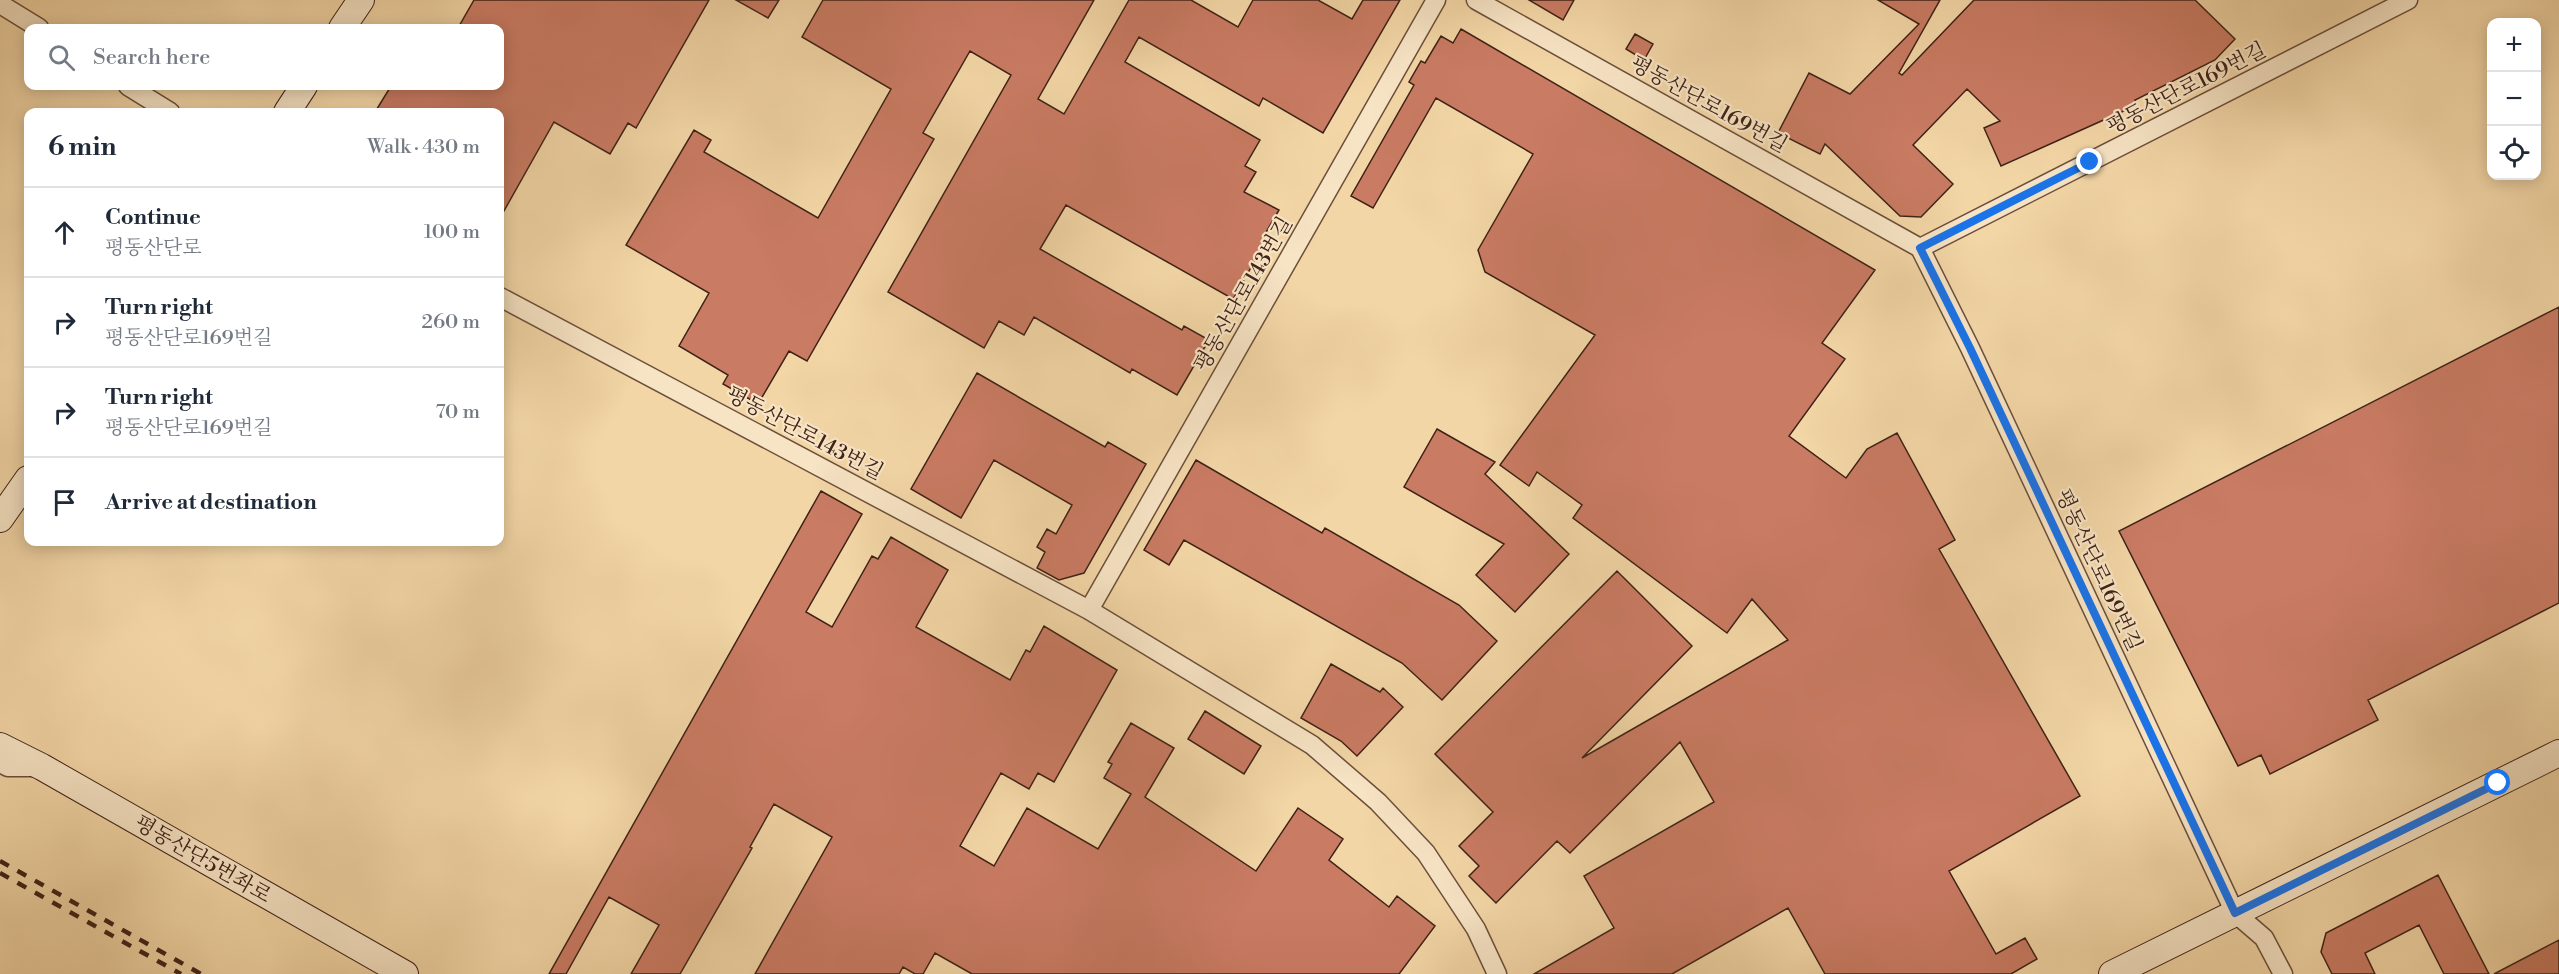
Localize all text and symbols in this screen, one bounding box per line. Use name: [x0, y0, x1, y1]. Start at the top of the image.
map controls: [2487, 18, 2541, 180]
button: +: [2487, 18, 2541, 72]
search box: [24, 24, 504, 90]
street label: 평동산단로169번길: [2102, 37, 2271, 140]
icon: search: [45, 41, 78, 74]
text: Search here: [93, 44, 210, 71]
street label: 평동산단로169번길: [1625, 51, 1792, 159]
button: −: [2487, 72, 2541, 126]
button: locate: [2487, 126, 2541, 180]
text: 6 min: [48, 131, 116, 163]
text: Walk · 430 m: [367, 135, 480, 160]
route end: [2076, 148, 2102, 174]
text: Continue: [105, 204, 201, 231]
street label: 평동산단로143번길: [1189, 213, 1299, 376]
icon: ahead: [48, 216, 81, 249]
text: 100 m: [424, 220, 480, 245]
text: 평동산단로: [105, 236, 202, 261]
text: Turn right: [105, 294, 213, 321]
icon: right: [48, 306, 81, 339]
text: 260 m: [422, 310, 480, 335]
text: 평동산단로169번길: [105, 326, 272, 351]
street label: 평동산단로143번길: [721, 381, 888, 486]
text: Turn right: [105, 384, 213, 411]
icon: right: [48, 396, 81, 429]
text: 70 m: [436, 400, 480, 425]
text: 평동산단로169번길: [105, 416, 272, 441]
street label: 평동산단로169번길: [2049, 485, 2147, 656]
icon: arrive: [48, 486, 81, 519]
text: Arrive at destination: [105, 489, 317, 516]
route start: [2484, 769, 2510, 795]
street label: 평동산단5번좌로: [129, 810, 276, 910]

